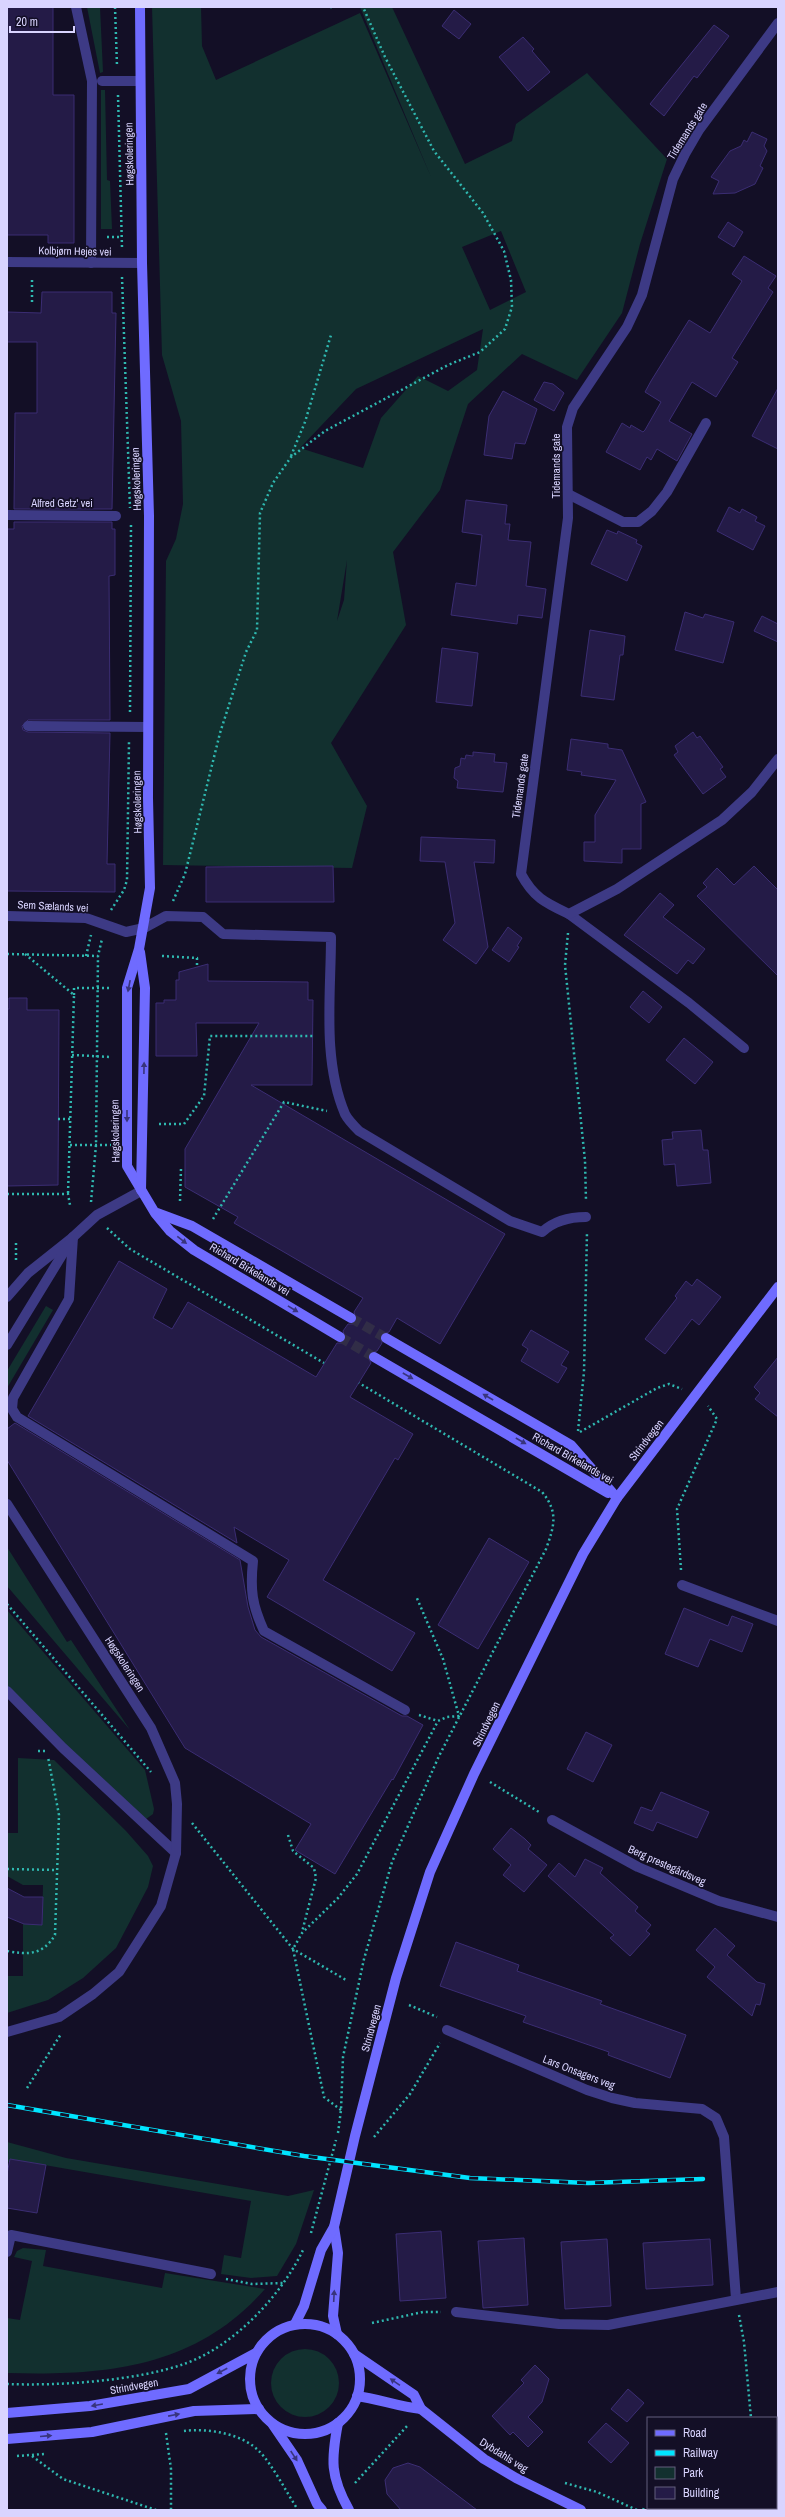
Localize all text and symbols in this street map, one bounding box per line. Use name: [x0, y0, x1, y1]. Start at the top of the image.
scale bar: [10, 8, 74, 34]
text: 20 m: [16, 14, 38, 30]
street label: Tidemands gate: [664, 100, 710, 162]
street label: Høgskoleringen: [121, 122, 137, 186]
street label: Kolbjørn Hejes vei: [38, 243, 112, 259]
street label: Tidemands gate: [549, 434, 563, 499]
street label: Høgskoleringen: [128, 447, 144, 511]
street label: Alfred Getz' vei: [30, 496, 93, 510]
street label: Tidemands gate: [509, 753, 531, 819]
street label: Høgskoleringen: [129, 770, 145, 834]
street label: Sem Sælands vei: [17, 897, 89, 915]
one-way arrow: [125, 980, 131, 992]
one-way arrow: [141, 1061, 147, 1074]
street label: Høgskoleringen: [107, 1099, 123, 1163]
one-way arrow: [124, 1110, 130, 1123]
one-way arrow: [177, 1236, 188, 1244]
street label: Richard Birkelands vei: [207, 1240, 293, 1298]
one-way arrow: [287, 1305, 299, 1312]
one-way arrow: [402, 1373, 414, 1380]
one-way arrow: [482, 1394, 494, 1401]
street label: Strindvegen: [626, 1417, 666, 1463]
street label: Richard Birkelands vei: [530, 1429, 616, 1487]
one-way arrow: [515, 1438, 527, 1445]
street label: Høgskoleringen: [102, 1634, 148, 1694]
street label: Strindvegen: [469, 1699, 503, 1749]
street label: Berg prestegårdsveg: [626, 1842, 708, 1888]
street label: Strindvegen: [358, 2003, 384, 2053]
street label: Lars Onsagers veg: [541, 2052, 617, 2092]
one-way arrow: [331, 2290, 338, 2302]
one-way arrow: [216, 2368, 227, 2374]
street label: Strindvegen: [109, 2375, 159, 2397]
one-way arrow: [390, 2378, 400, 2386]
one-way arrow: [91, 2402, 104, 2408]
one-way arrow: [168, 2412, 180, 2418]
legend: [647, 2417, 777, 2509]
text: Road: [683, 2425, 707, 2441]
one-way arrow: [40, 2433, 52, 2439]
street label: Dybdahls veg: [477, 2435, 531, 2475]
text: Railway: [683, 2445, 718, 2461]
one-way arrow: [290, 2450, 297, 2462]
text: Park: [683, 2465, 703, 2481]
text: Building: [683, 2485, 720, 2501]

